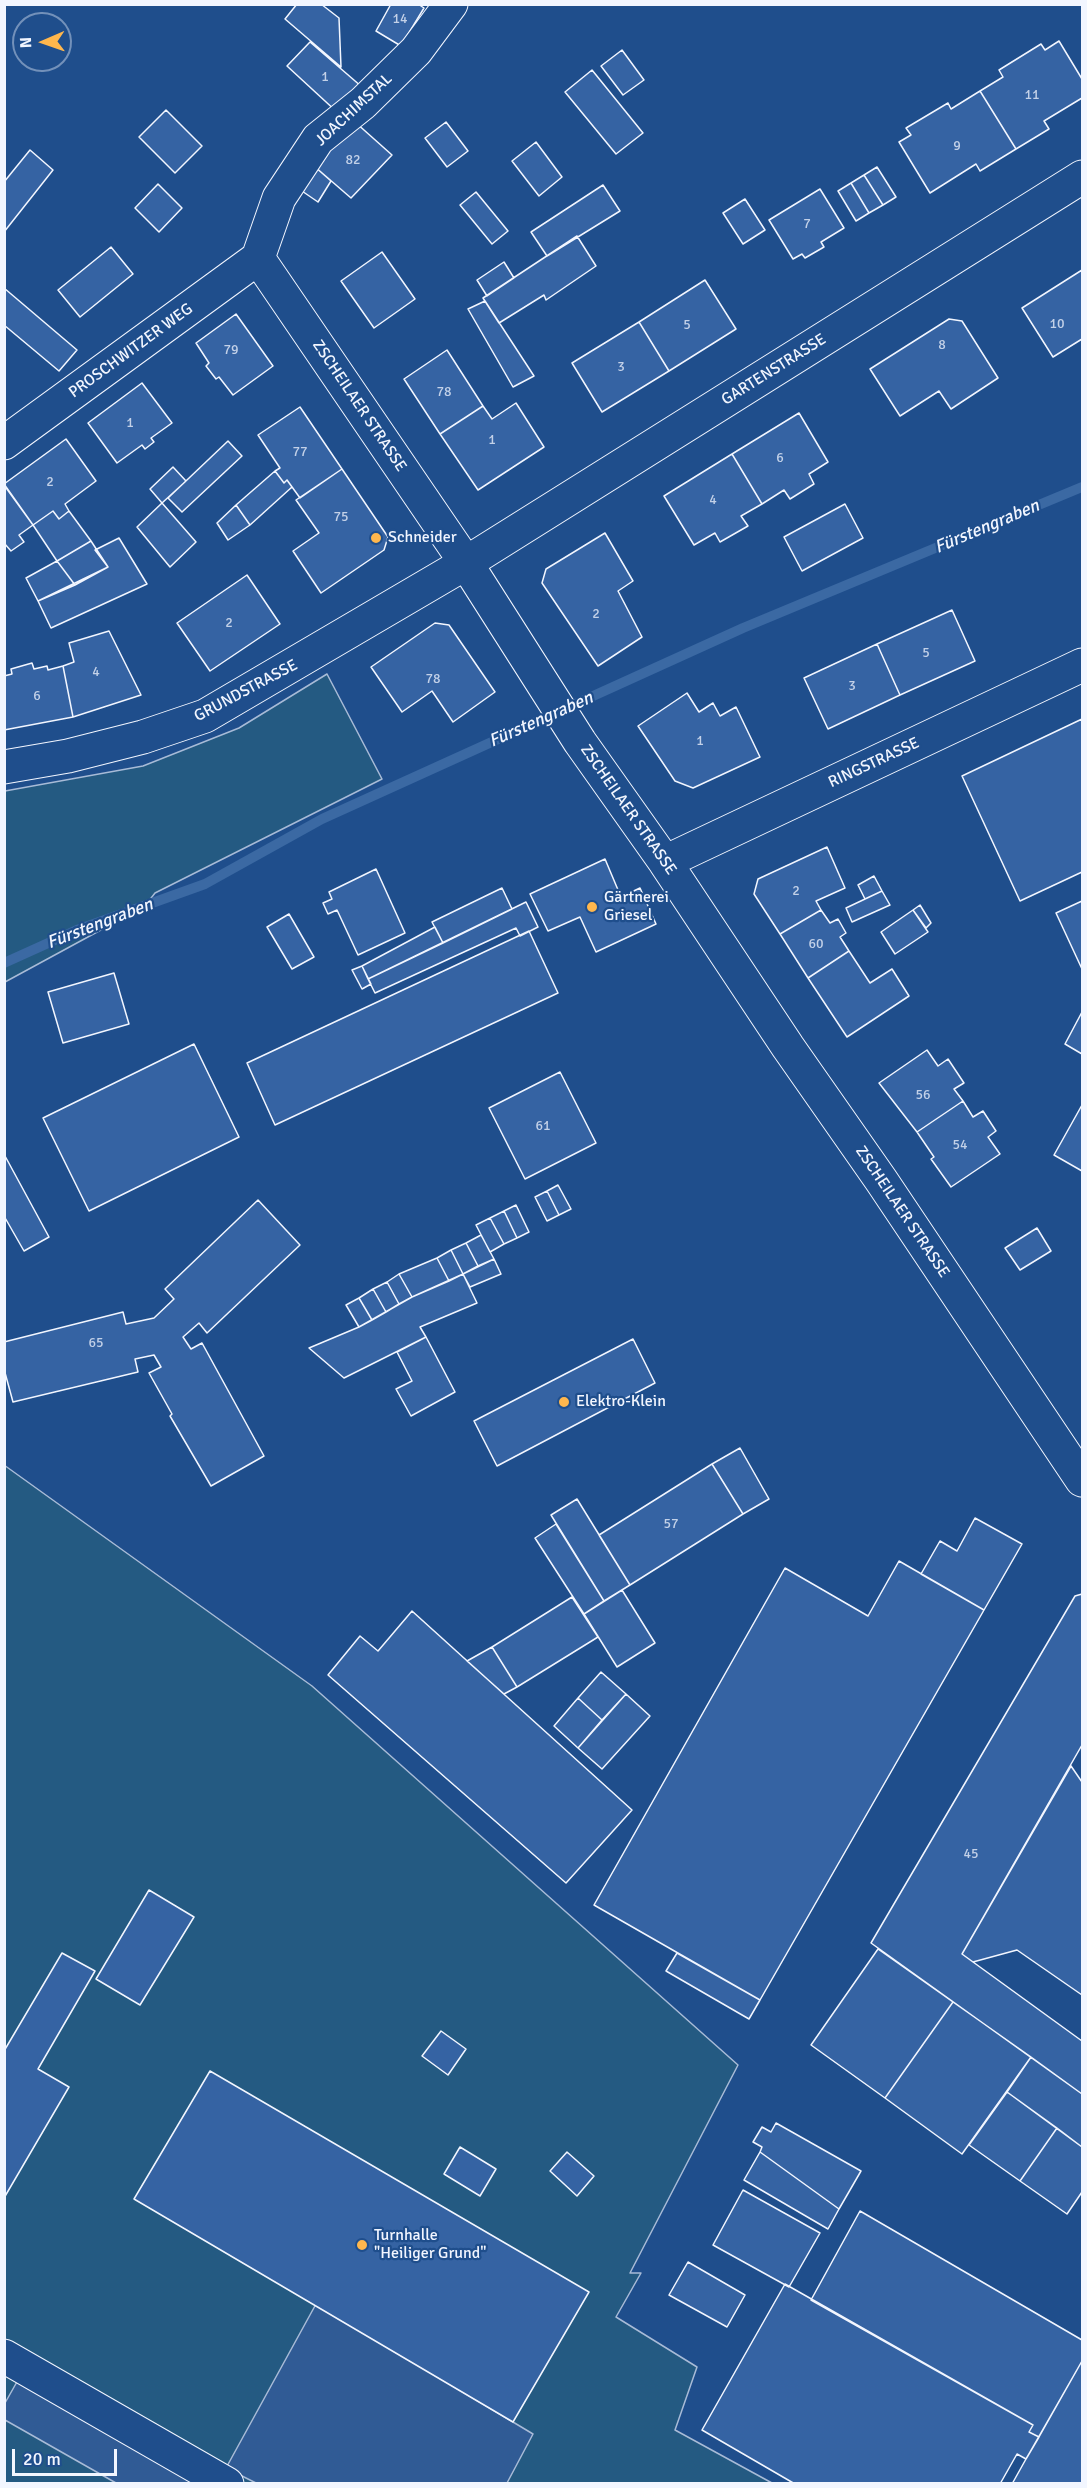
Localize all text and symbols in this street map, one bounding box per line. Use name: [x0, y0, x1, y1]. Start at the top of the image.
house number: 14: [392, 11, 408, 27]
north arrow: [12, 12, 72, 72]
text: N: [16, 37, 36, 48]
street label: JOACHIMSTAL: [311, 69, 397, 151]
house number: 1: [321, 69, 329, 85]
house number: 11: [1024, 87, 1040, 103]
house number: 9: [953, 138, 961, 154]
house number: 82: [345, 152, 361, 168]
house number: 7: [803, 216, 811, 232]
street label: PROSCHWITZER WEG: [65, 300, 197, 402]
house number: 10: [1049, 316, 1065, 332]
house number: 5: [683, 317, 691, 333]
street label: GARTENSTRASSE: [718, 330, 830, 410]
street label: ZSCHEILAER STRASSE: [308, 336, 410, 476]
house number: 8: [938, 337, 946, 353]
house number: 79: [223, 342, 239, 358]
house number: 3: [617, 359, 625, 375]
house number: 78: [436, 384, 452, 400]
house number: 1: [126, 415, 134, 431]
house number: 1: [488, 432, 496, 448]
house number: 77: [292, 444, 308, 460]
house number: 6: [776, 450, 784, 466]
house number: 2: [46, 474, 54, 490]
house number: 4: [709, 492, 717, 508]
water label: Fürstengraben: [931, 495, 1043, 559]
house number: 75: [333, 509, 349, 525]
place label: Schneider: [388, 528, 457, 548]
marker: Schneider: [369, 531, 383, 545]
house number: 2: [592, 606, 600, 622]
house number: 2: [225, 615, 233, 631]
house number: 5: [922, 645, 930, 661]
street label: GRUNDSTRASSE: [191, 656, 301, 726]
house number: 4: [92, 664, 100, 680]
house number: 78: [425, 671, 441, 687]
house number: 3: [848, 678, 856, 694]
water label: Fürstengraben: [486, 687, 596, 753]
house number: 6: [33, 688, 41, 704]
house number: 1: [696, 733, 704, 749]
street label: RINGSTRASSE: [826, 734, 922, 792]
street label: ZSCHEILAER STRASSE: [576, 741, 680, 879]
house number: 2: [792, 883, 800, 899]
place label: Gärtnerei Griesel: [604, 888, 669, 926]
water label: Fürstengraben: [44, 894, 156, 954]
marker: Gärtnerei Griesel: [585, 900, 599, 914]
house number: 60: [808, 936, 824, 952]
house number: 56: [915, 1087, 931, 1103]
house number: 61: [535, 1118, 551, 1134]
house number: 54: [952, 1137, 968, 1153]
street label: ZSCHEILAER STRASSE: [851, 1142, 953, 1282]
house number: 65: [88, 1335, 104, 1351]
place label: Elektro-Klein: [576, 1392, 666, 1412]
marker: Elektro-Klein: [557, 1395, 571, 1409]
house number: 57: [663, 1516, 679, 1532]
house number: 45: [963, 1846, 979, 1862]
place label: Turnhalle "Heiliger Grund": [374, 2226, 486, 2264]
marker: Turnhalle "Heiliger Grund": [355, 2238, 369, 2252]
scale bar: [15, 2437, 120, 2475]
text: 20 m: [23, 2448, 61, 2470]

